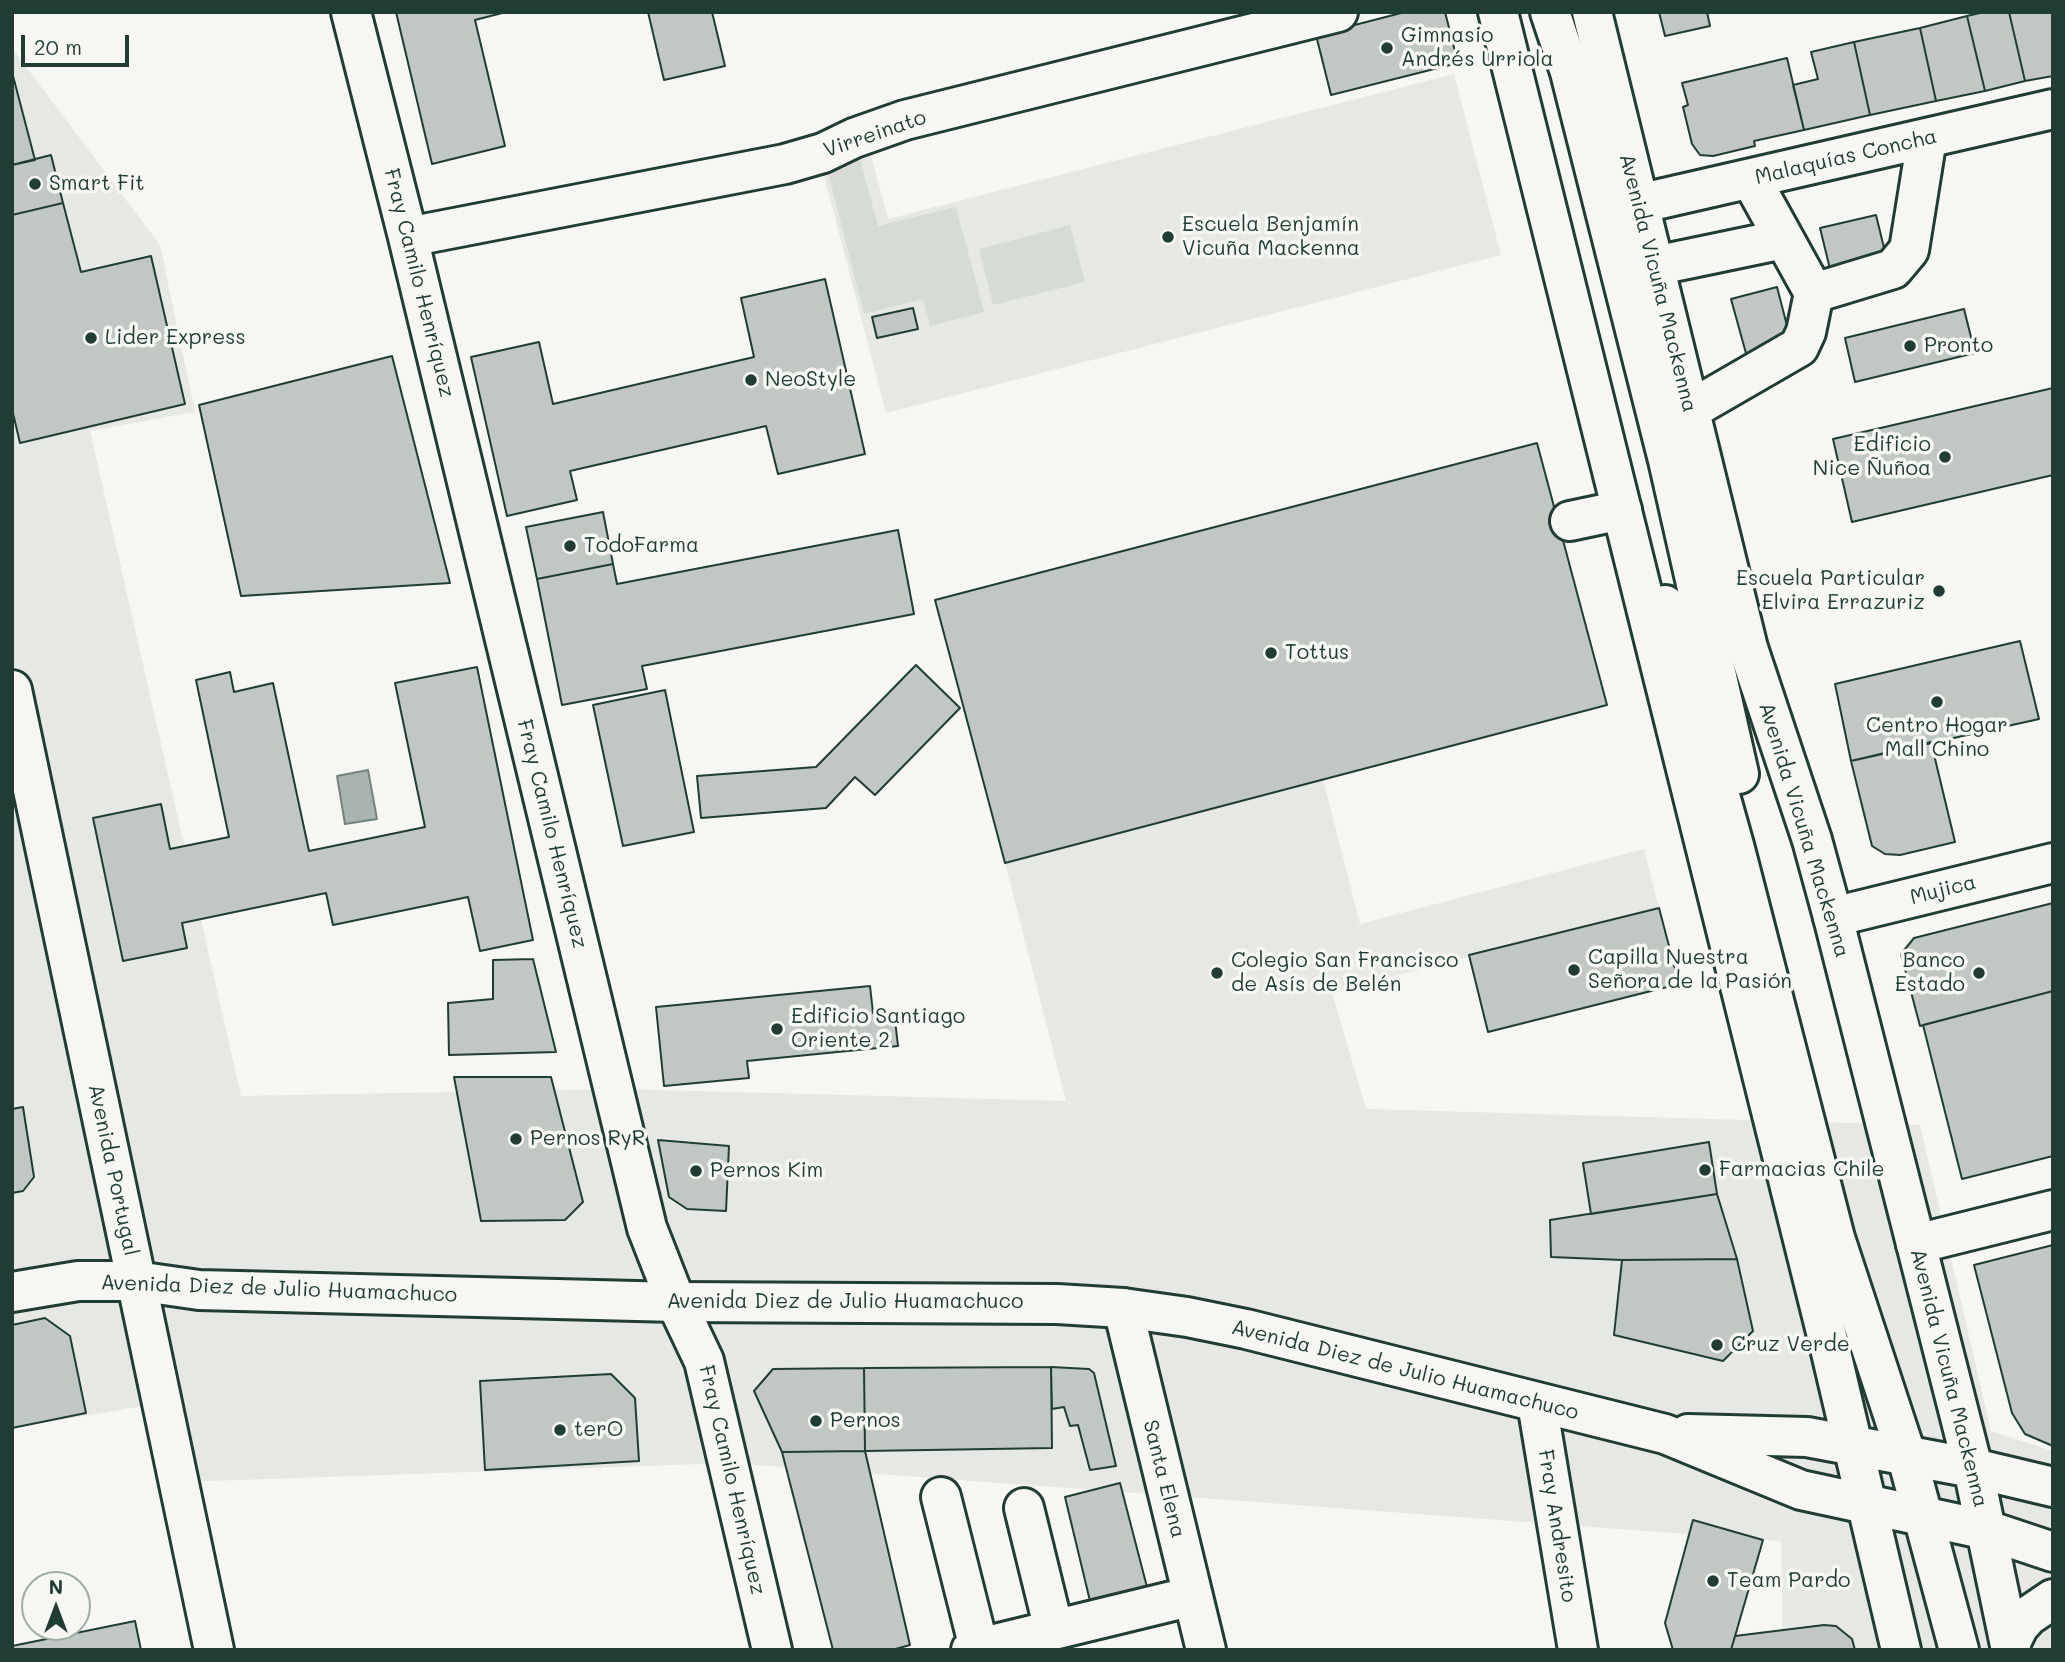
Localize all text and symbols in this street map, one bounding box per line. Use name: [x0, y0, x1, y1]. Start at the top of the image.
scale bar: [24, 21, 133, 65]
place label: Gimnasio Andrés Urriola: [1401, 23, 1554, 73]
text: 20 m: [34, 33, 82, 60]
marker: Gimnasio Andrés Urriola: [1379, 40, 1395, 56]
street label: Virreinato: [820, 105, 930, 163]
street label: Malaquías Concha: [1753, 124, 1939, 190]
street label: Avenida Vicuña Mackenna: [1614, 151, 1702, 415]
street label: Fray Camilo Henríquez: [378, 166, 460, 400]
place label: Smart Fit: [49, 171, 145, 197]
marker: Smart Fit: [27, 176, 43, 192]
place label: Escuela Benjamín Vicuña Mackenna: [1182, 212, 1360, 262]
marker: Escuela Benjamín Vicuña Mackenna: [1160, 229, 1176, 245]
place label: Lider Express: [105, 325, 246, 351]
marker: Lider Express: [83, 330, 99, 346]
place label: Pronto: [1924, 333, 1993, 359]
marker: Pronto: [1902, 338, 1918, 354]
place label: NeoStyle: [765, 367, 856, 393]
marker: NeoStyle: [743, 372, 759, 388]
place label: Edificio Nice Ñuñoa: [1813, 432, 1931, 482]
marker: Edificio Nice Ñuñoa: [1937, 449, 1953, 465]
place label: TodoFarma: [584, 533, 699, 559]
marker: TodoFarma: [562, 538, 578, 554]
place label: Escuela Particular Elvira Errazuriz: [1736, 566, 1925, 616]
marker: Escuela Particular Elvira Errazuriz: [1931, 583, 1947, 599]
place label: Tottus: [1285, 640, 1349, 666]
marker: Tottus: [1263, 645, 1279, 661]
marker: Centro Hogar Mall Chino: [1929, 694, 1945, 710]
street label: Avenida Vicuña Mackenna: [1753, 699, 1855, 961]
place label: Centro Hogar Mall Chino: [1866, 713, 2008, 763]
street label: Fray Camilo Henríquez: [511, 717, 593, 951]
street label: Mujica: [1907, 870, 1979, 910]
place label: Capilla Nuestra Señora de la Pasión: [1588, 945, 1792, 995]
place label: Colegio San Francisco de Asís de Belén: [1231, 948, 1459, 998]
place label: Banco Estado: [1895, 948, 1965, 998]
marker: Capilla Nuestra Señora de la Pasión: [1566, 962, 1582, 978]
marker: Colegio San Francisco de Asís de Belén: [1209, 965, 1225, 981]
marker: Banco Estado: [1971, 965, 1987, 981]
place label: Edificio Santiago Oriente 2: [791, 1004, 965, 1054]
marker: Edificio Santiago Oriente 2: [769, 1021, 785, 1037]
street label: Avenida Portugal: [83, 1082, 143, 1258]
place label: Pernos RyR: [530, 1126, 645, 1152]
marker: Pernos RyR: [508, 1131, 524, 1147]
place label: Farmacias Chile: [1719, 1157, 1885, 1183]
place label: Pernos Kim: [710, 1158, 823, 1184]
marker: Farmacias Chile: [1697, 1162, 1713, 1178]
marker: Pernos Kim: [688, 1163, 704, 1179]
street label: Avenida Vicuña Mackenna: [1905, 1246, 1993, 1510]
street label: Avenida Diez de Julio Huamachuco: [100, 1270, 458, 1308]
street label: Avenida Diez de Julio Huamachuco: [667, 1289, 1023, 1315]
street label: Avenida Diez de Julio Huamachuco: [1229, 1315, 1581, 1425]
place label: Cruz Verde: [1731, 1332, 1850, 1358]
marker: Cruz Verde: [1709, 1337, 1725, 1353]
street label: Fray Camilo Henríquez: [693, 1363, 771, 1597]
place label: Pernos: [830, 1408, 901, 1434]
marker: Pernos: [808, 1413, 824, 1429]
place label: terO: [574, 1417, 623, 1443]
street label: Santa Elena: [1137, 1417, 1191, 1541]
marker: terO: [552, 1422, 568, 1438]
street label: Fray Andresito: [1532, 1448, 1582, 1604]
place label: Team Pardo: [1727, 1568, 1850, 1594]
north arrow: [21, 1571, 91, 1641]
marker: Team Pardo: [1705, 1573, 1721, 1589]
text: N: [49, 1574, 63, 1599]

